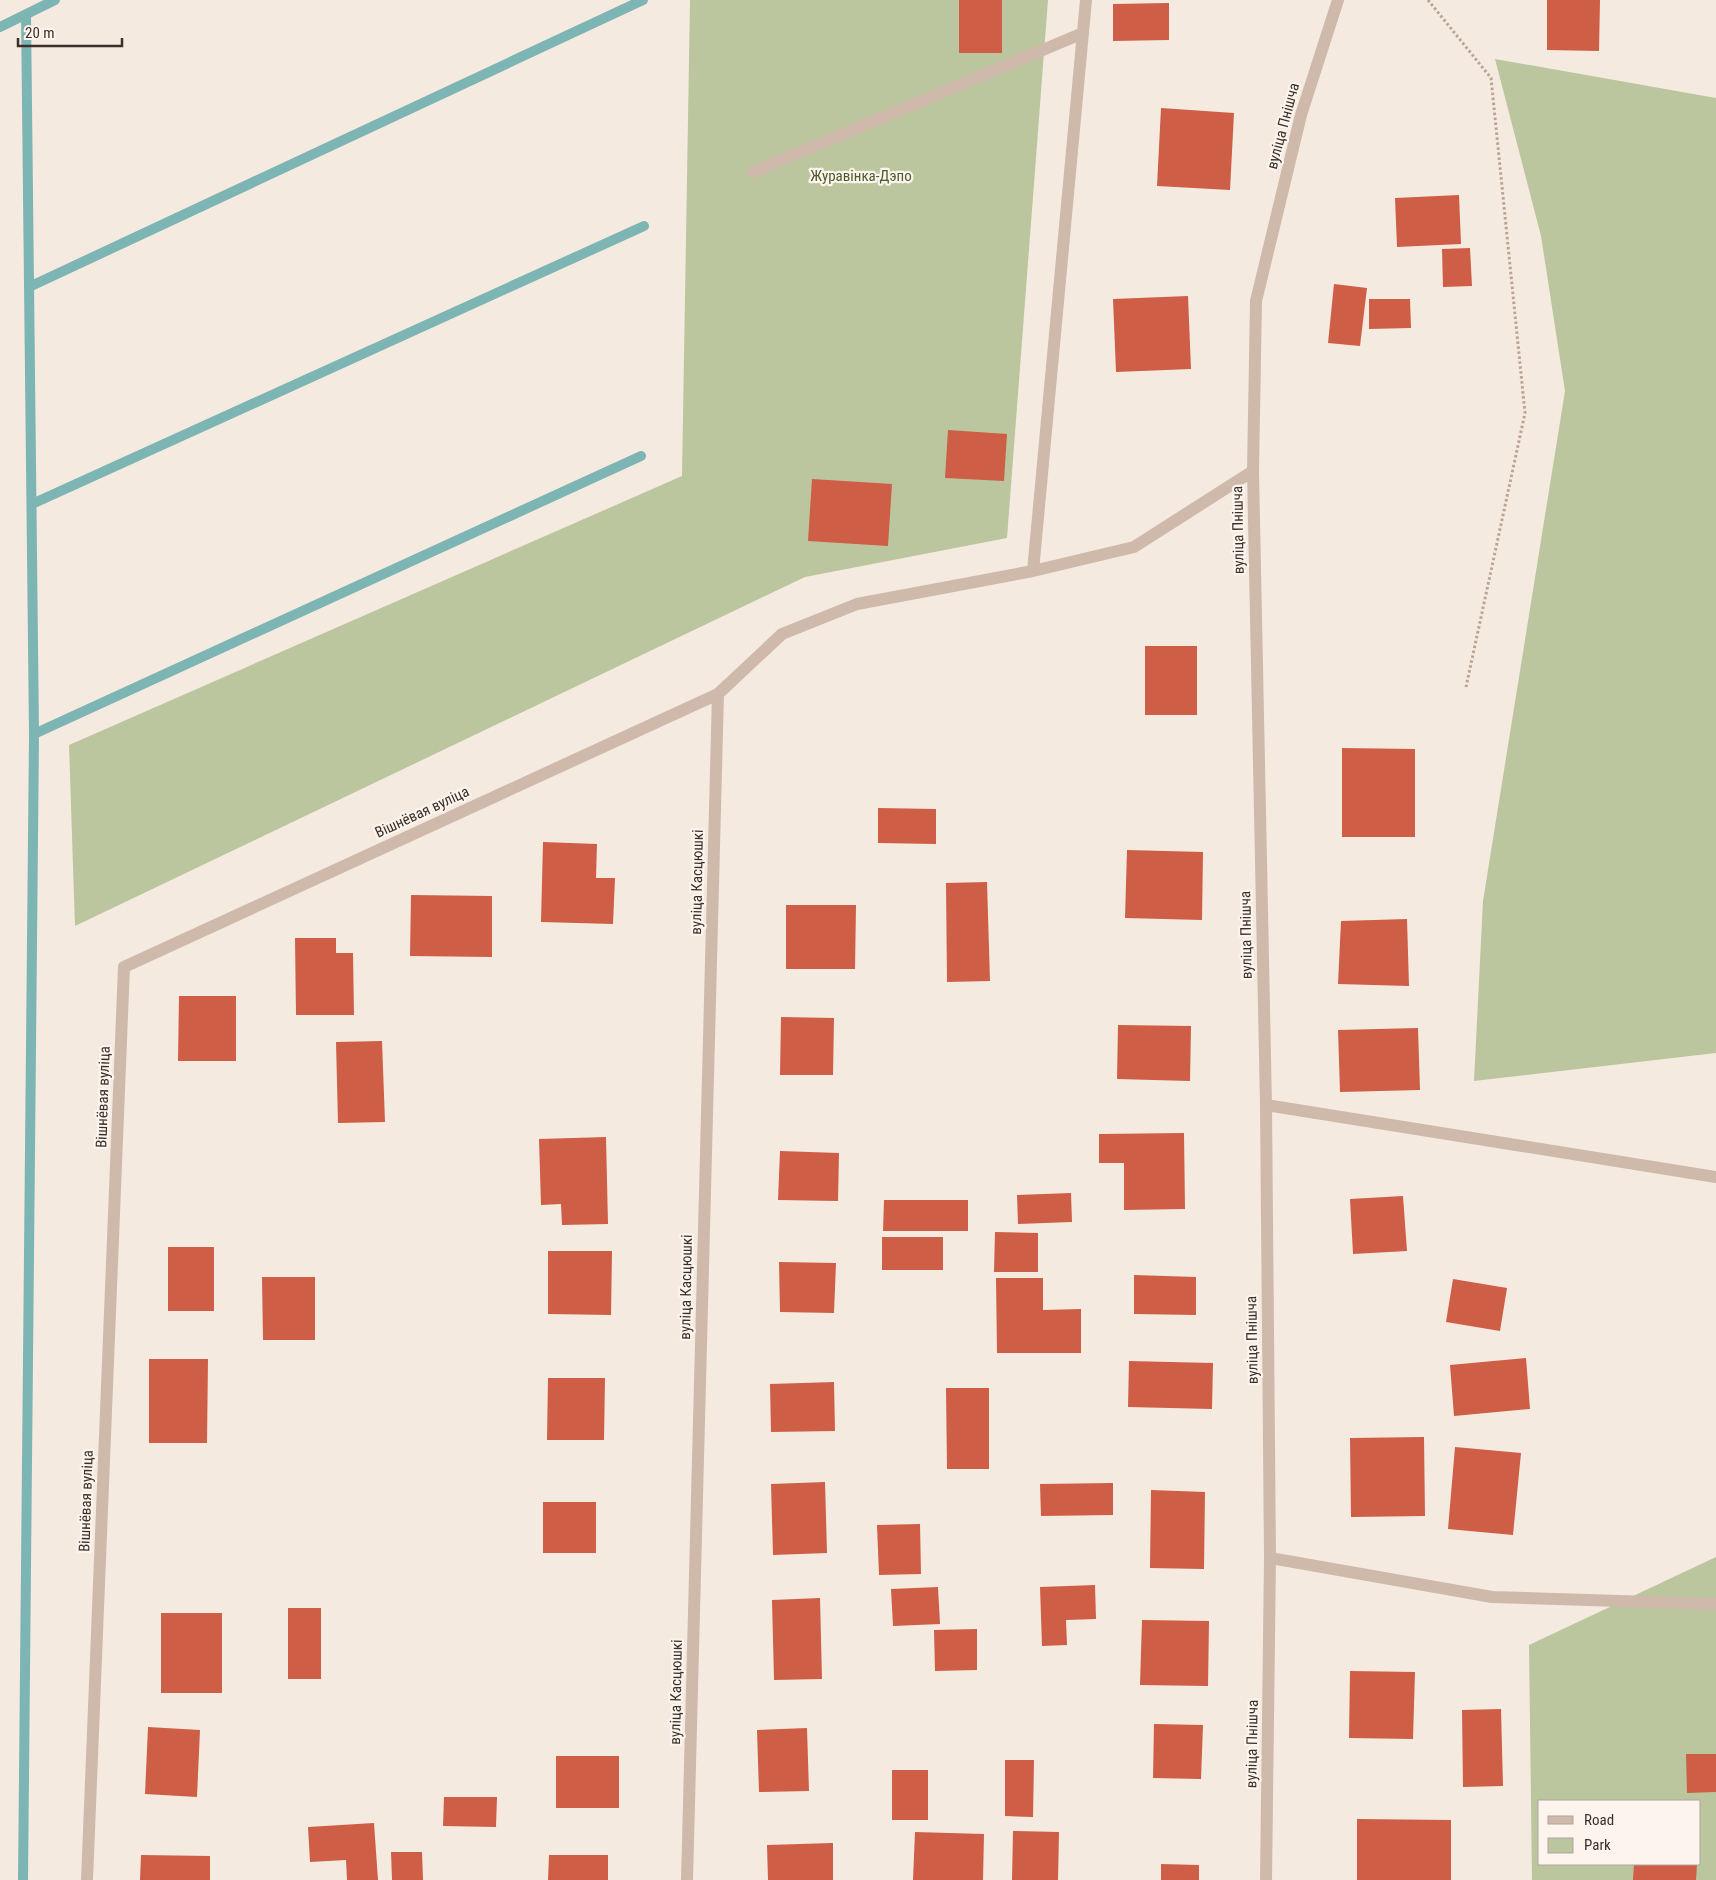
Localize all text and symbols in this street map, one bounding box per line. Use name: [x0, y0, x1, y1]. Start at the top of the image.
scale bar: [18, 15, 121, 47]
text: 20 m: [25, 24, 55, 42]
street label: вуліца Пнішча: [1263, 81, 1303, 171]
park label: Журавінка-Дэпо: [810, 167, 912, 185]
street label: вуліца Пнішча: [1228, 486, 1248, 574]
street label: Вішнёвая вуліца: [372, 782, 472, 842]
street label: вуліца Касцюшкі: [687, 829, 707, 935]
street label: вуліца Пнішча: [1236, 891, 1256, 979]
street label: Вішнёвая вуліца: [92, 1046, 114, 1148]
street label: вуліца Касцюшкі: [676, 1234, 696, 1340]
street label: вуліца Пнішча: [1242, 1296, 1262, 1384]
street label: Вішнёвая вуліца: [75, 1450, 97, 1552]
street label: вуліца Касцюшкі: [666, 1639, 686, 1745]
street label: вуліца Пнішча: [1242, 1700, 1262, 1788]
legend: [1538, 1800, 1701, 1865]
text: Road: [1584, 1811, 1614, 1829]
text: Park: [1584, 1836, 1611, 1854]

